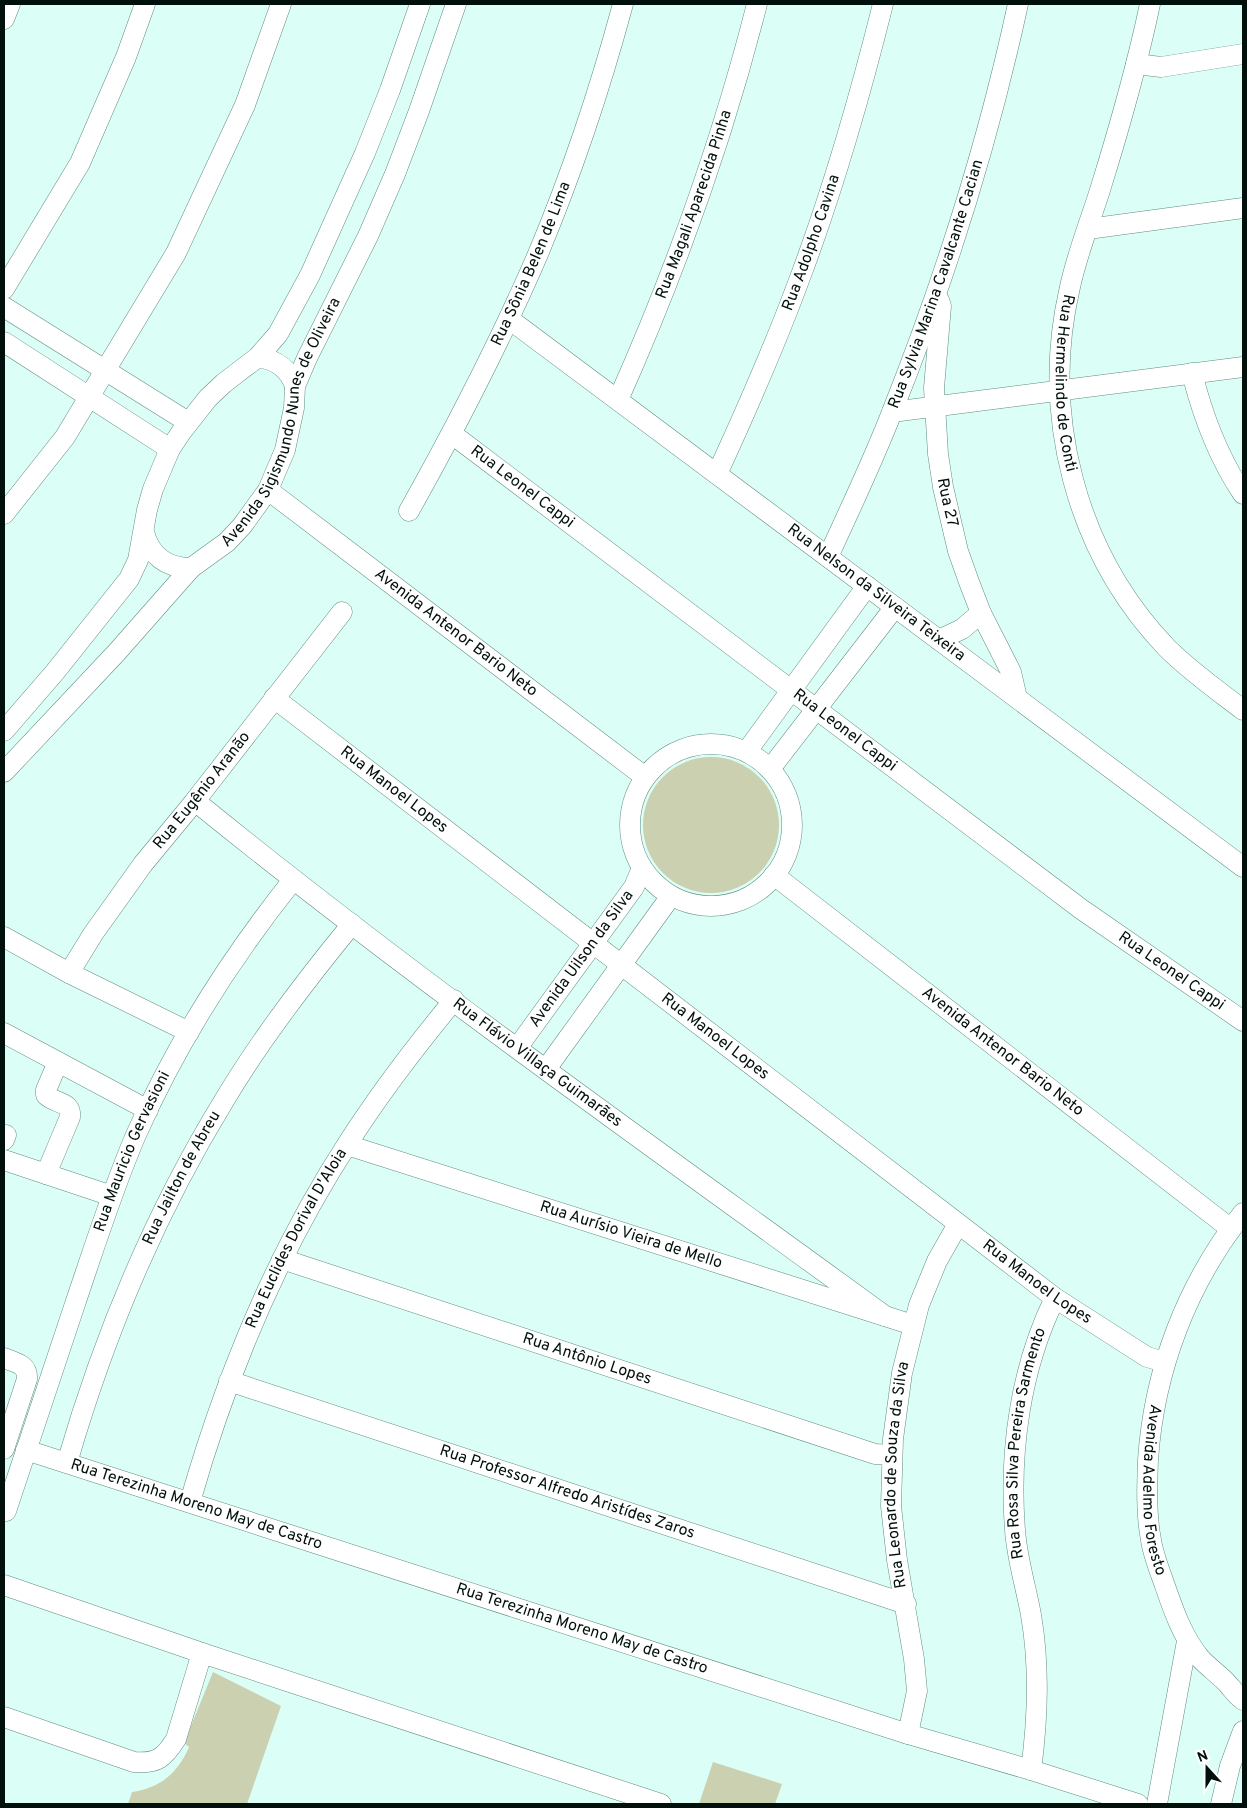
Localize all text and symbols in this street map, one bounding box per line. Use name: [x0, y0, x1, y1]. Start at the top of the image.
street label: Rua Magali Aparecida Pinha: [652, 108, 737, 302]
street label: Rua Sylvia Marina Cavalcante Cacian: [884, 157, 988, 412]
street label: Rua Adolpho Cavina: [778, 172, 845, 314]
street label: Rua Sônia Belen de Lima: [487, 179, 576, 349]
street label: Rua Hermelindo de Conti: [1050, 292, 1081, 474]
street label: Avenida Sigismundo Nunes de Oliveira: [217, 294, 346, 552]
street label: Rua Leonel Cappi: [466, 441, 578, 533]
street label: Rua 27: [932, 477, 962, 529]
street label: Rua Nelson da Silveira Teixeira: [783, 520, 969, 666]
street label: Avenida Antenor Bario Neto: [370, 564, 541, 701]
street label: Rua Leonel Cappi: [789, 685, 901, 776]
street label: Rua Eugênio Aranão: [149, 728, 255, 854]
street label: Rua Manoel Lopes: [336, 742, 452, 838]
street label: Avenida Uilson da Silva: [525, 886, 638, 1032]
street label: Rua Leonel Cappi: [1114, 928, 1229, 1015]
street label: Avenida Antenor Bario Neto: [917, 983, 1088, 1121]
street label: Rua Manoel Lopes: [657, 989, 773, 1085]
street label: Rua Flávio Villaça Guimarães: [448, 994, 626, 1132]
street label: Rua Mauricio Gervasioni: [90, 1068, 175, 1235]
street label: Rua Jailton de Abreu: [139, 1107, 225, 1248]
street label: Rua Euclides Dorival D'Aloia: [242, 1145, 352, 1331]
street label: Rua Aurísio Vieira de Mello: [537, 1197, 725, 1274]
street label: Rua Manoel Lopes: [978, 1236, 1095, 1329]
street label: Rua Rosa Silva Pereira Sarmento: [1003, 1325, 1051, 1561]
street label: Rua Antônio Lopes: [520, 1329, 654, 1390]
street label: Rua Leonardo de Souza da Silva: [881, 1359, 914, 1590]
street label: Avenida Adelmo Foresto: [1137, 1403, 1171, 1579]
street label: Rua Professor Alfredo Aristídes Zaros: [437, 1441, 697, 1544]
street label: Rua Terezinha Moreno May de Castro: [68, 1455, 325, 1555]
street label: Rua Terezinha Moreno May de Castro: [453, 1579, 710, 1679]
north arrow: [1182, 1743, 1232, 1793]
text: N: [1195, 1748, 1211, 1767]

